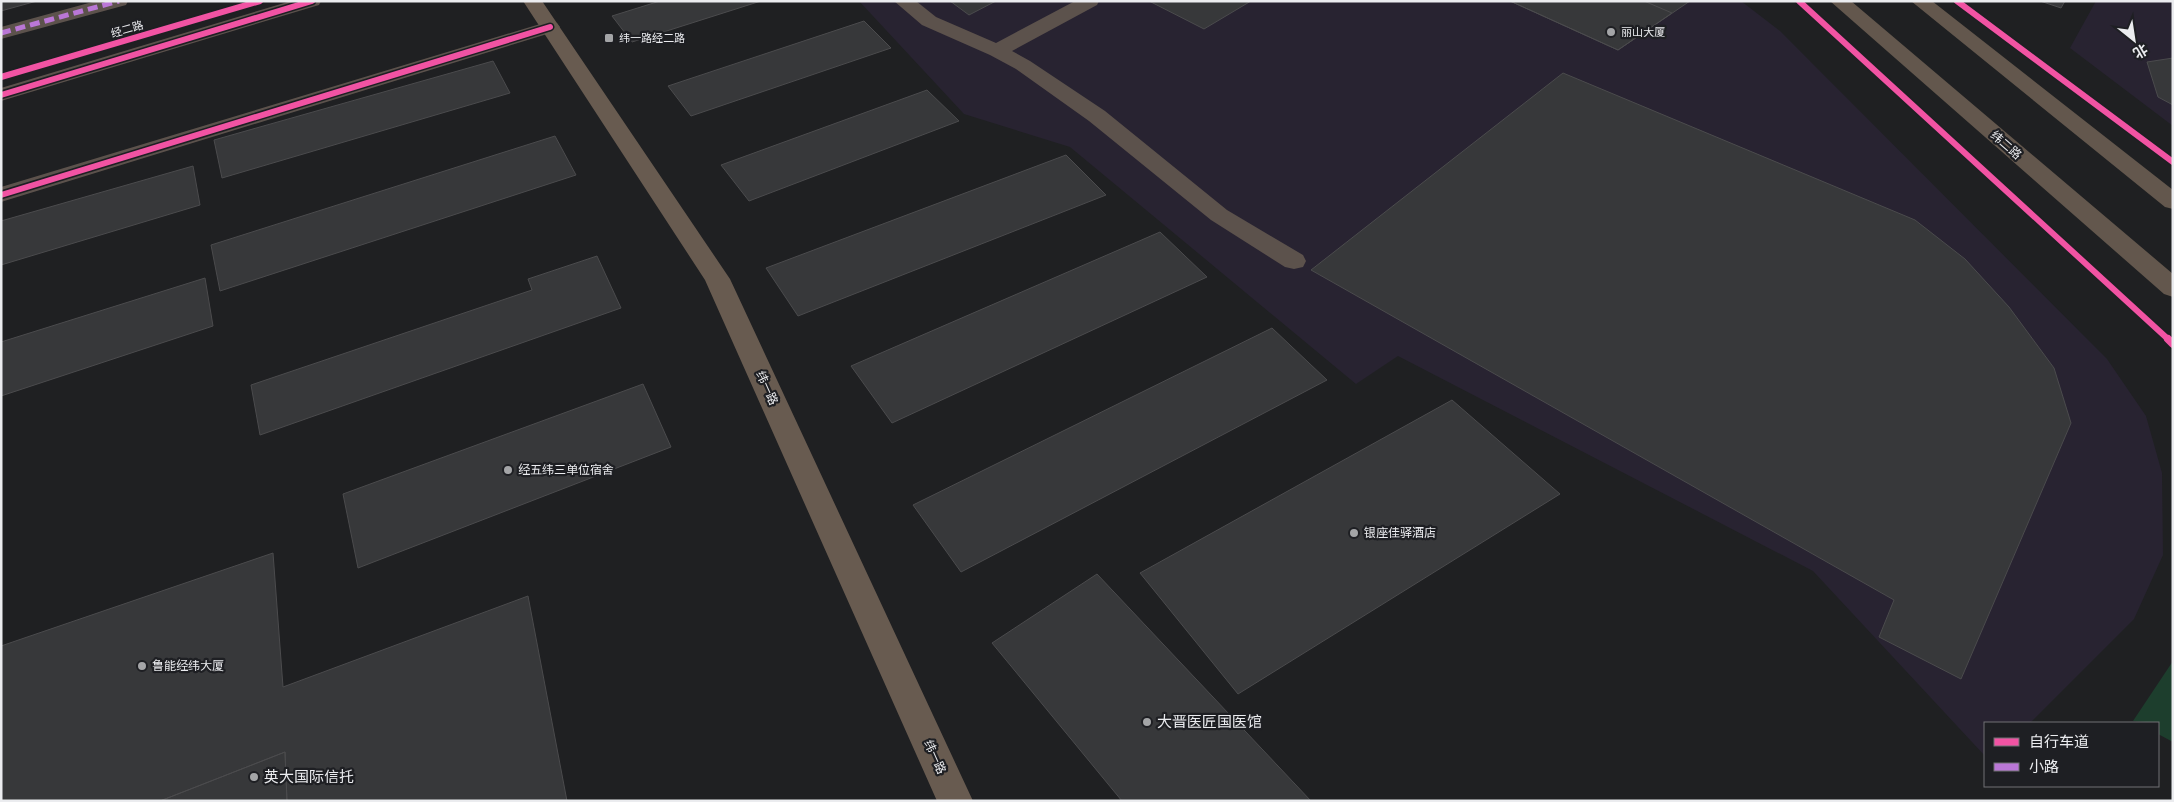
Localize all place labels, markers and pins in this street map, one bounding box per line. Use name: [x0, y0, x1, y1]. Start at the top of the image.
place label: 丽山大厦: [1621, 25, 1665, 39]
marker: 丽山大厦: [1605, 26, 1617, 38]
place label: 纬一路经二路: [619, 31, 685, 45]
marker: 纬一路经二路: [603, 32, 615, 44]
place label: 经五纬三单位宿舍: [518, 462, 614, 477]
marker: 经五纬三单位宿舍: [502, 464, 514, 476]
place label: 银座佳驿酒店: [1364, 525, 1436, 540]
marker: 银座佳驿酒店: [1348, 527, 1360, 539]
place label: 鲁能经纬大厦: [152, 658, 224, 673]
marker: 鲁能经纬大厦: [136, 660, 148, 672]
place label: 大晋医匠国医馆: [1157, 712, 1262, 731]
marker: 大晋医匠国医馆: [1141, 716, 1153, 728]
place label: 英大国际信托: [264, 767, 354, 786]
marker: 英大国际信托: [248, 771, 260, 783]

